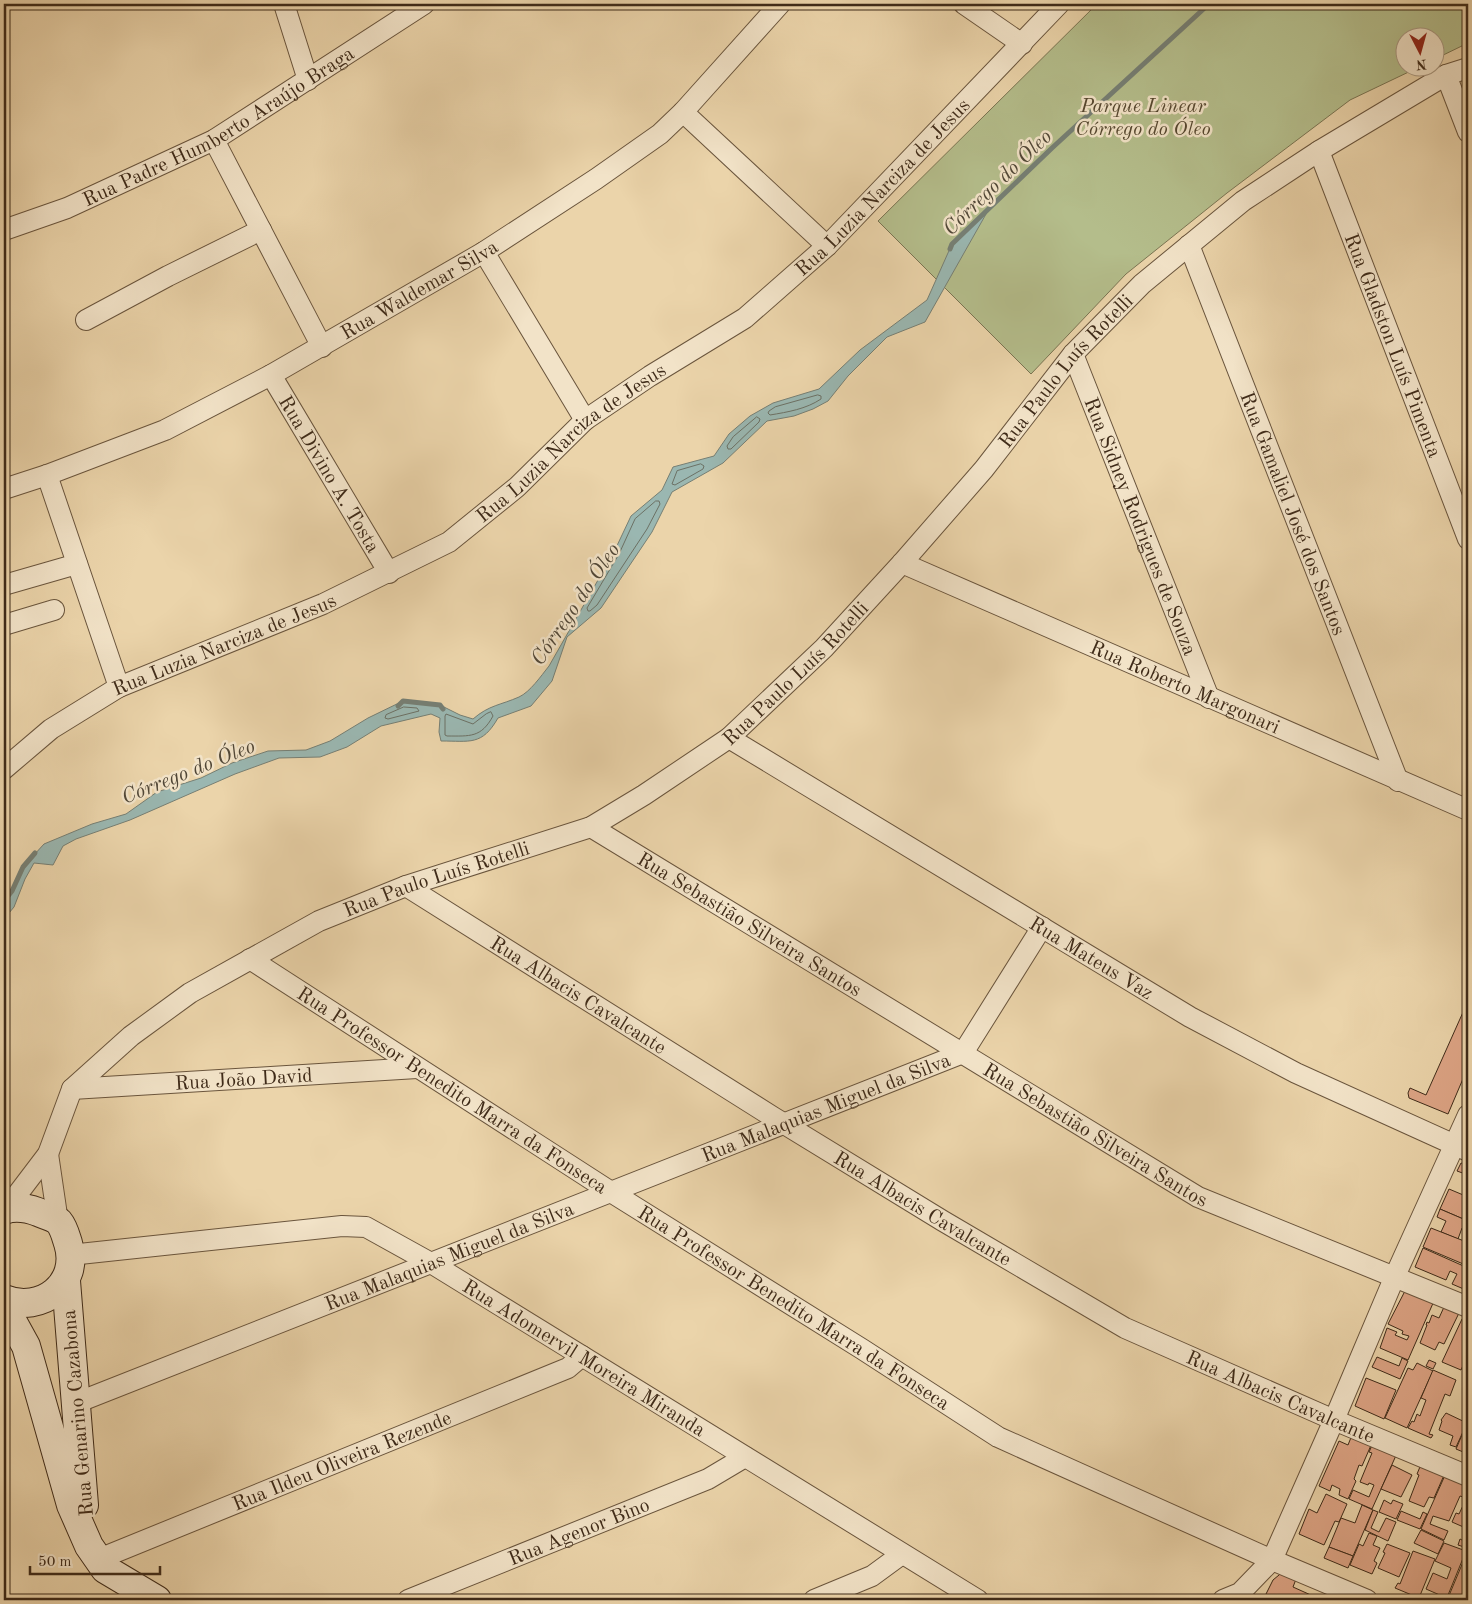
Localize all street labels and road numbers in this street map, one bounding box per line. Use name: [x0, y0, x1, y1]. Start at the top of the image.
street label: Rua Padre Humberto Araújo Braga: [80, 44, 358, 211]
street label: Rua Luzia Narciza de Jesus: [792, 96, 975, 281]
street label: Rua Gladston Luís Pimenta: [1340, 231, 1444, 461]
street label: Rua Waldemar Silva: [338, 238, 502, 344]
street label: Rua Paulo Luís Rotelli: [996, 291, 1138, 453]
street label: Rua Luzia Narciza de Jesus: [473, 361, 670, 528]
street label: Rua Gamaliel José dos Santos: [1235, 390, 1348, 638]
street label: Rua Divino A. Tosta: [274, 393, 383, 557]
street label: Rua Sidney Rodrigues de Souza: [1079, 395, 1199, 659]
street label: Rua Luzia Narciza de Jesus: [110, 591, 340, 701]
street label: Rua Paulo Luís Rotelli: [720, 599, 873, 750]
street label: Rua Roberto Margonari: [1087, 638, 1282, 739]
street label: Rua Paulo Luís Rotelli: [341, 839, 532, 922]
street label: Rua Sebastião Silveira Santos: [633, 850, 864, 1001]
street label: Rua Mateus Vaz: [1025, 914, 1156, 1004]
street label: Rua Albacis Cavalcante: [486, 934, 669, 1059]
street label: Rua Professor Benedito Marra da Fonseca: [293, 984, 610, 1199]
street label: Rua Malaquias Miguel da Silva: [699, 1051, 954, 1167]
street label: Rua Sebastião Silveira Santos: [979, 1060, 1210, 1212]
street label: Rua João David: [174, 1066, 313, 1095]
street label: Rua Albacis Cavalcante: [830, 1149, 1014, 1271]
street label: Rua Malaquias Miguel da Silva: [322, 1200, 577, 1316]
street label: Rua Professor Benedito Marra da Fonseca: [634, 1203, 952, 1415]
street label: Rua Adomervil Moreira Miranda: [458, 1277, 708, 1441]
street label: Rua Genarino Cazabona: [60, 1308, 98, 1517]
street label: Rua Albacis Cavalcante: [1183, 1348, 1377, 1448]
street label: Rua Ildeu Oliveira Rezende: [230, 1409, 455, 1516]
street label: Rua Agenor Bino: [506, 1496, 653, 1570]

